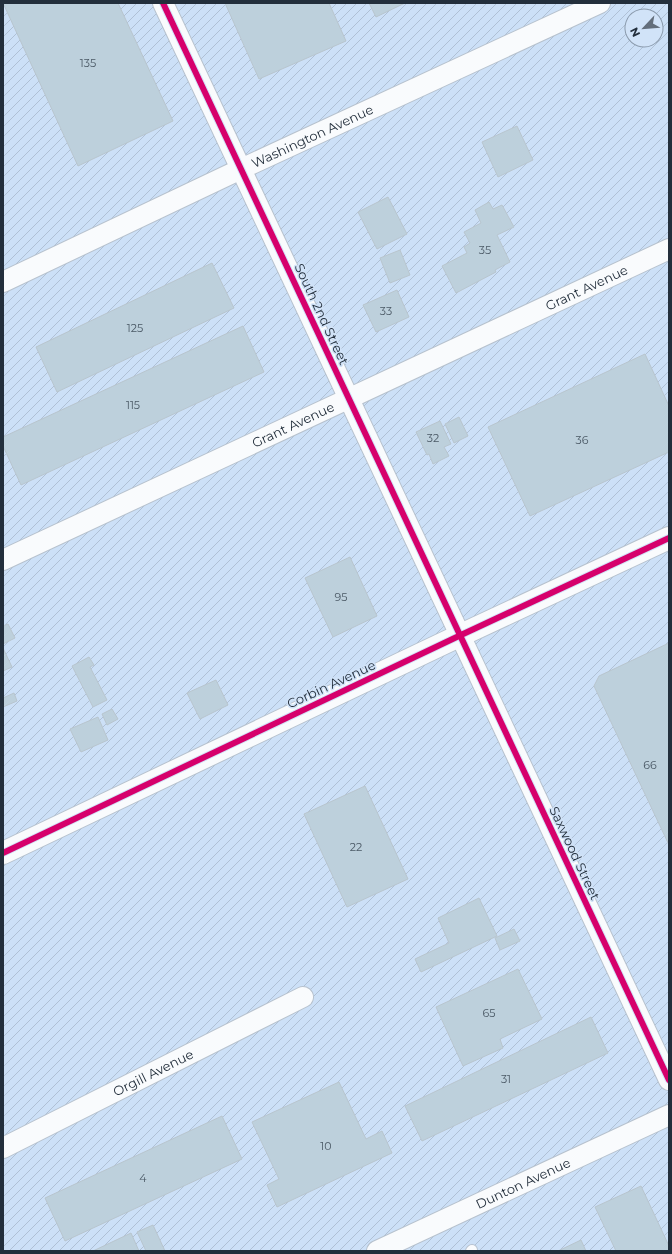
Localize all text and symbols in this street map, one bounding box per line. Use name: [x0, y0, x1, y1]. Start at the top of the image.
north arrow: [624, 8, 664, 48]
text: N: [627, 25, 643, 39]
house number: 135: [80, 56, 96, 70]
street label: Washington Avenue: [249, 101, 376, 171]
house number: 35: [479, 243, 491, 257]
street label: South 2nd Street: [291, 261, 353, 367]
street label: Grant Avenue: [543, 261, 630, 314]
house number: 33: [380, 304, 392, 318]
house number: 125: [127, 321, 143, 335]
house number: 115: [126, 398, 140, 412]
street label: Grant Avenue: [249, 398, 337, 451]
house number: 32: [427, 431, 439, 445]
house number: 36: [576, 433, 589, 447]
house number: 95: [335, 590, 347, 604]
street label: Corbin Avenue: [284, 656, 378, 711]
house number: 66: [643, 758, 657, 772]
street label: Saxwood Street: [546, 804, 604, 902]
house number: 22: [350, 840, 362, 854]
house number: 65: [483, 1006, 495, 1020]
street label: Orgill Avenue: [110, 1045, 196, 1099]
house number: 31: [501, 1072, 511, 1086]
house number: 10: [320, 1139, 332, 1153]
street label: Dunton Avenue: [473, 1154, 573, 1212]
house number: 4: [139, 1171, 147, 1185]

